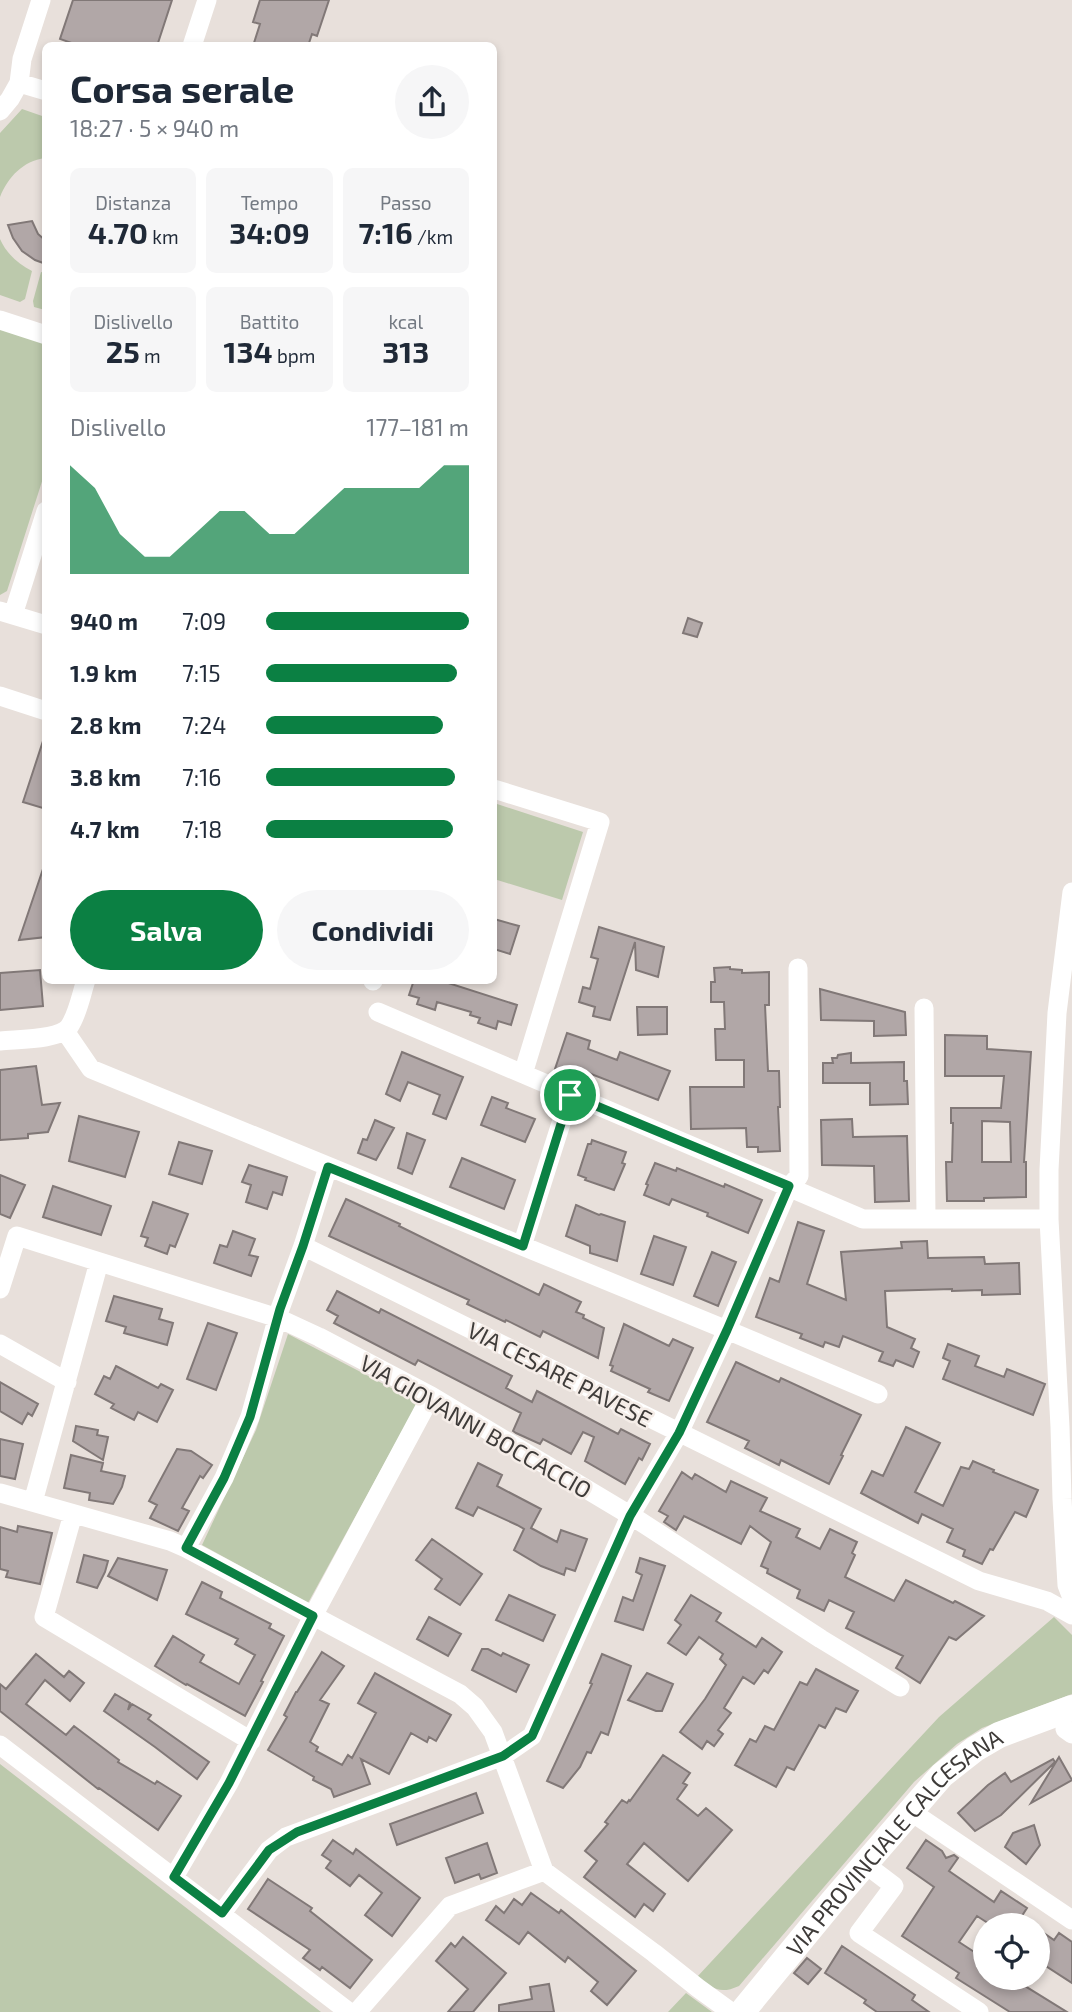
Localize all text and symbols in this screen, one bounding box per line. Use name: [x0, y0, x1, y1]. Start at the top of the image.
text: Corsa serale: [70, 65, 294, 111]
button: share: [395, 65, 469, 139]
text: 18:27 · 5 × 940 m: [70, 114, 239, 142]
text: Distanza: [95, 191, 171, 214]
text: Tempo: [241, 191, 298, 214]
text: Passo: [380, 191, 432, 214]
text: 4.70: [88, 214, 148, 250]
text: 34:09: [229, 214, 310, 250]
text: 7:16: [359, 214, 413, 250]
text: km: [148, 225, 179, 248]
text: /km: [413, 225, 453, 248]
text: Dislivello: [93, 310, 173, 333]
text: Battito: [240, 310, 299, 333]
text: kcal: [388, 310, 423, 333]
text: 25: [106, 333, 140, 369]
text: 134: [224, 333, 273, 369]
text: 313: [382, 333, 429, 369]
text: m: [140, 344, 161, 367]
text: bpm: [273, 344, 315, 367]
text: Dislivello: [70, 413, 166, 441]
text: 177–181 m: [366, 413, 469, 441]
text: 940 m: [70, 607, 138, 635]
text: 7:09: [182, 607, 226, 635]
text: 1.9 km: [70, 659, 137, 687]
text: 7:15: [182, 659, 221, 687]
text: 2.8 km: [70, 711, 141, 739]
text: 7:24: [182, 711, 226, 739]
text: 3.8 km: [70, 763, 141, 791]
text: 7:16: [182, 763, 222, 791]
text: 4.7 km: [70, 815, 140, 843]
text: 7:18: [182, 815, 222, 843]
button: Salva: [70, 890, 263, 970]
button: Condividi: [277, 890, 469, 970]
pin: [540, 1065, 600, 1125]
icon: arrive: [551, 1076, 589, 1114]
street label: VIA CESARE PAVESE: [463, 1315, 657, 1433]
street label: VIA GIOVANNI BOCCACCIO: [355, 1348, 597, 1504]
street label: VIA PROVINCIALE CALCESANA: [780, 1722, 1008, 1961]
map controls: [973, 1913, 1050, 1990]
button: locate: [973, 1913, 1050, 1990]

